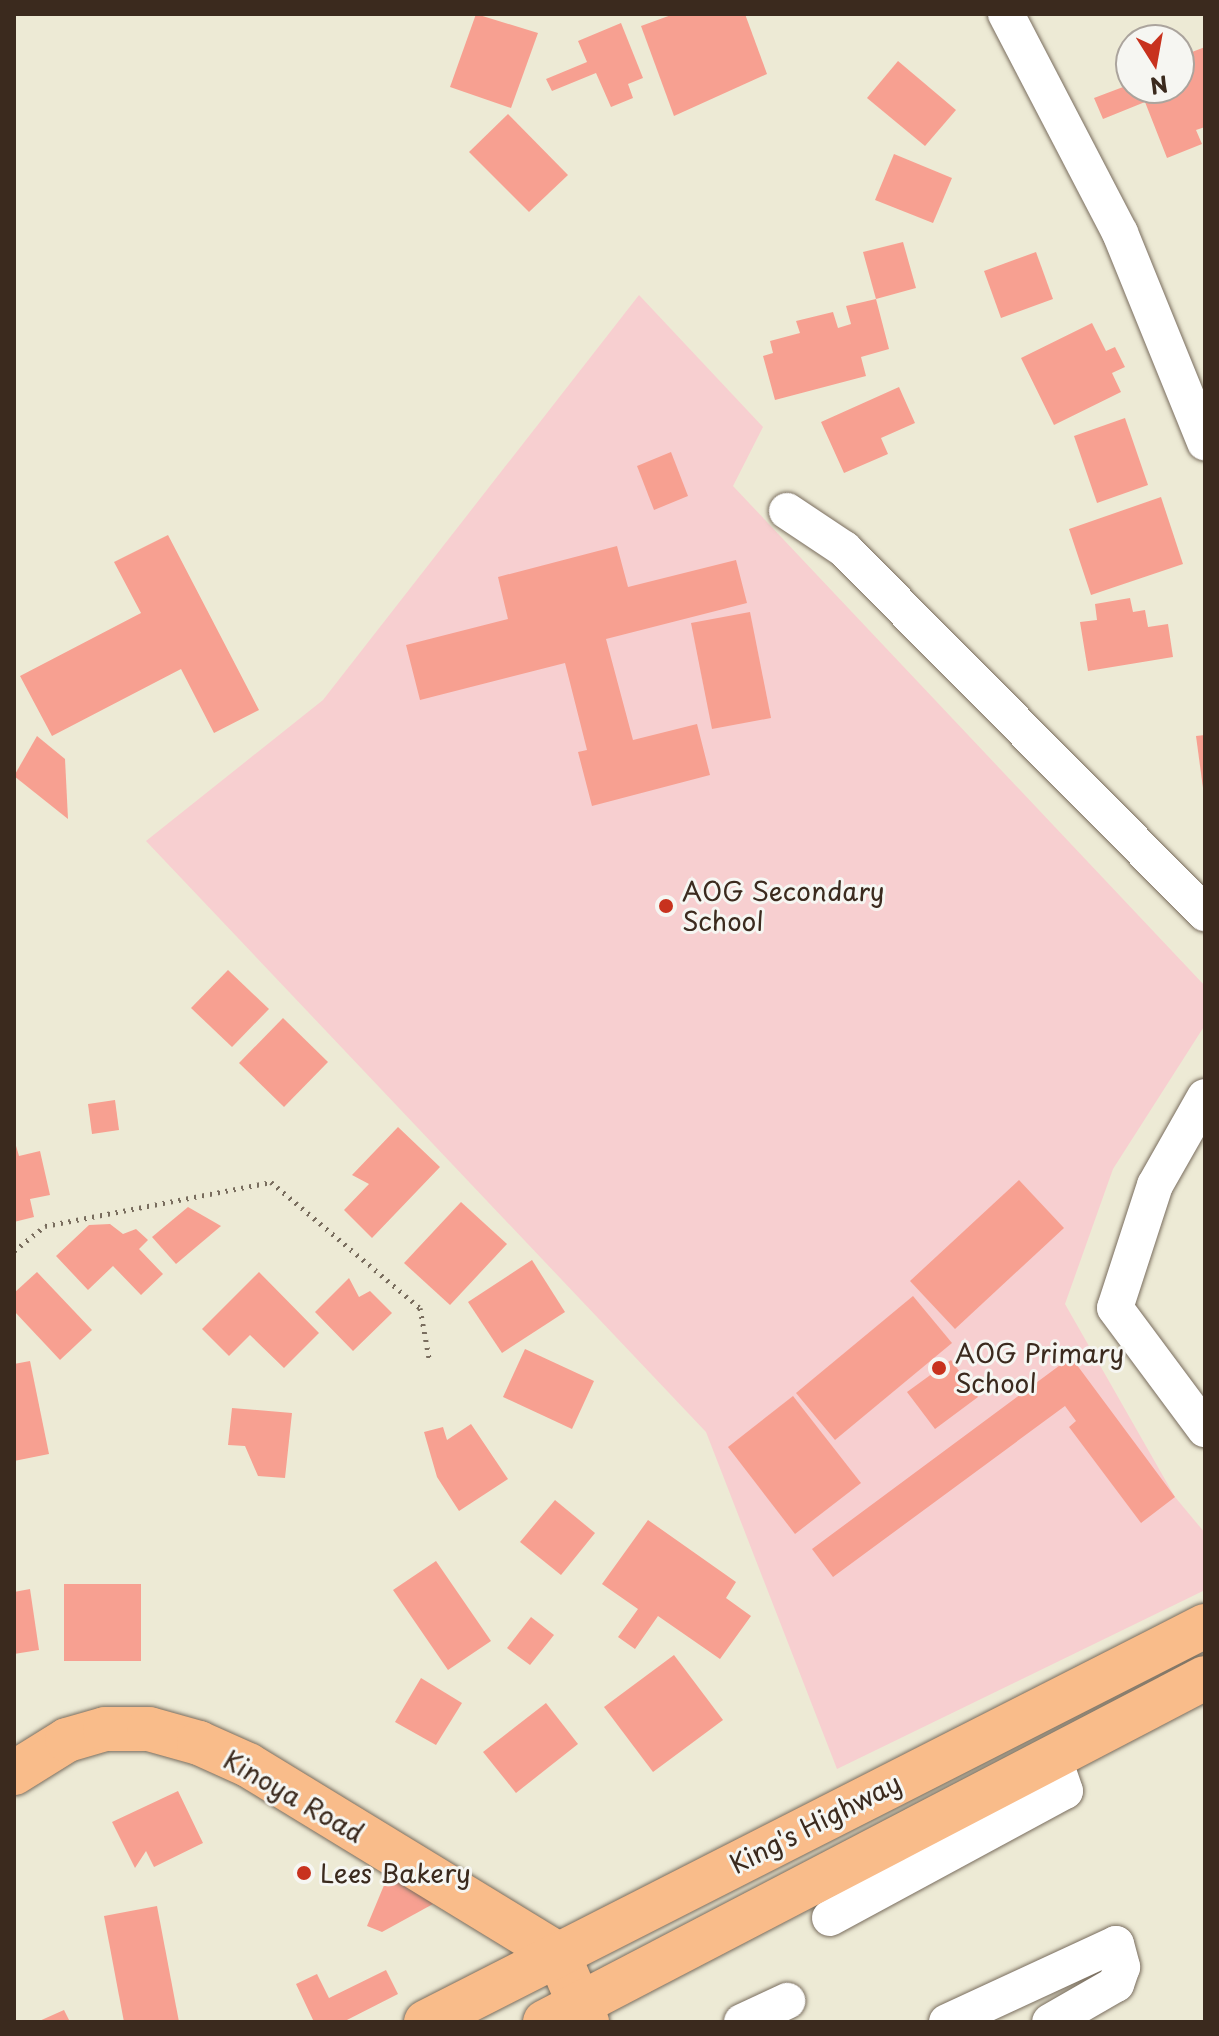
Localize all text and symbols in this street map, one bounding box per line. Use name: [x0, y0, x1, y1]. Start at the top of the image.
north arrow: [1115, 24, 1195, 104]
text: N: [1148, 68, 1171, 104]
place label: AOG Secondary School: [682, 875, 886, 936]
marker: AOG Secondary School: [657, 897, 675, 915]
place label: AOG Primary School: [955, 1337, 1127, 1398]
marker: AOG Primary School: [930, 1359, 948, 1377]
street label: Kinoya Road: [218, 1743, 370, 1849]
street label: King's Highway: [724, 1766, 906, 1880]
place label: Lees Bakery: [320, 1857, 473, 1889]
marker: Lees Bakery: [295, 1864, 313, 1882]

